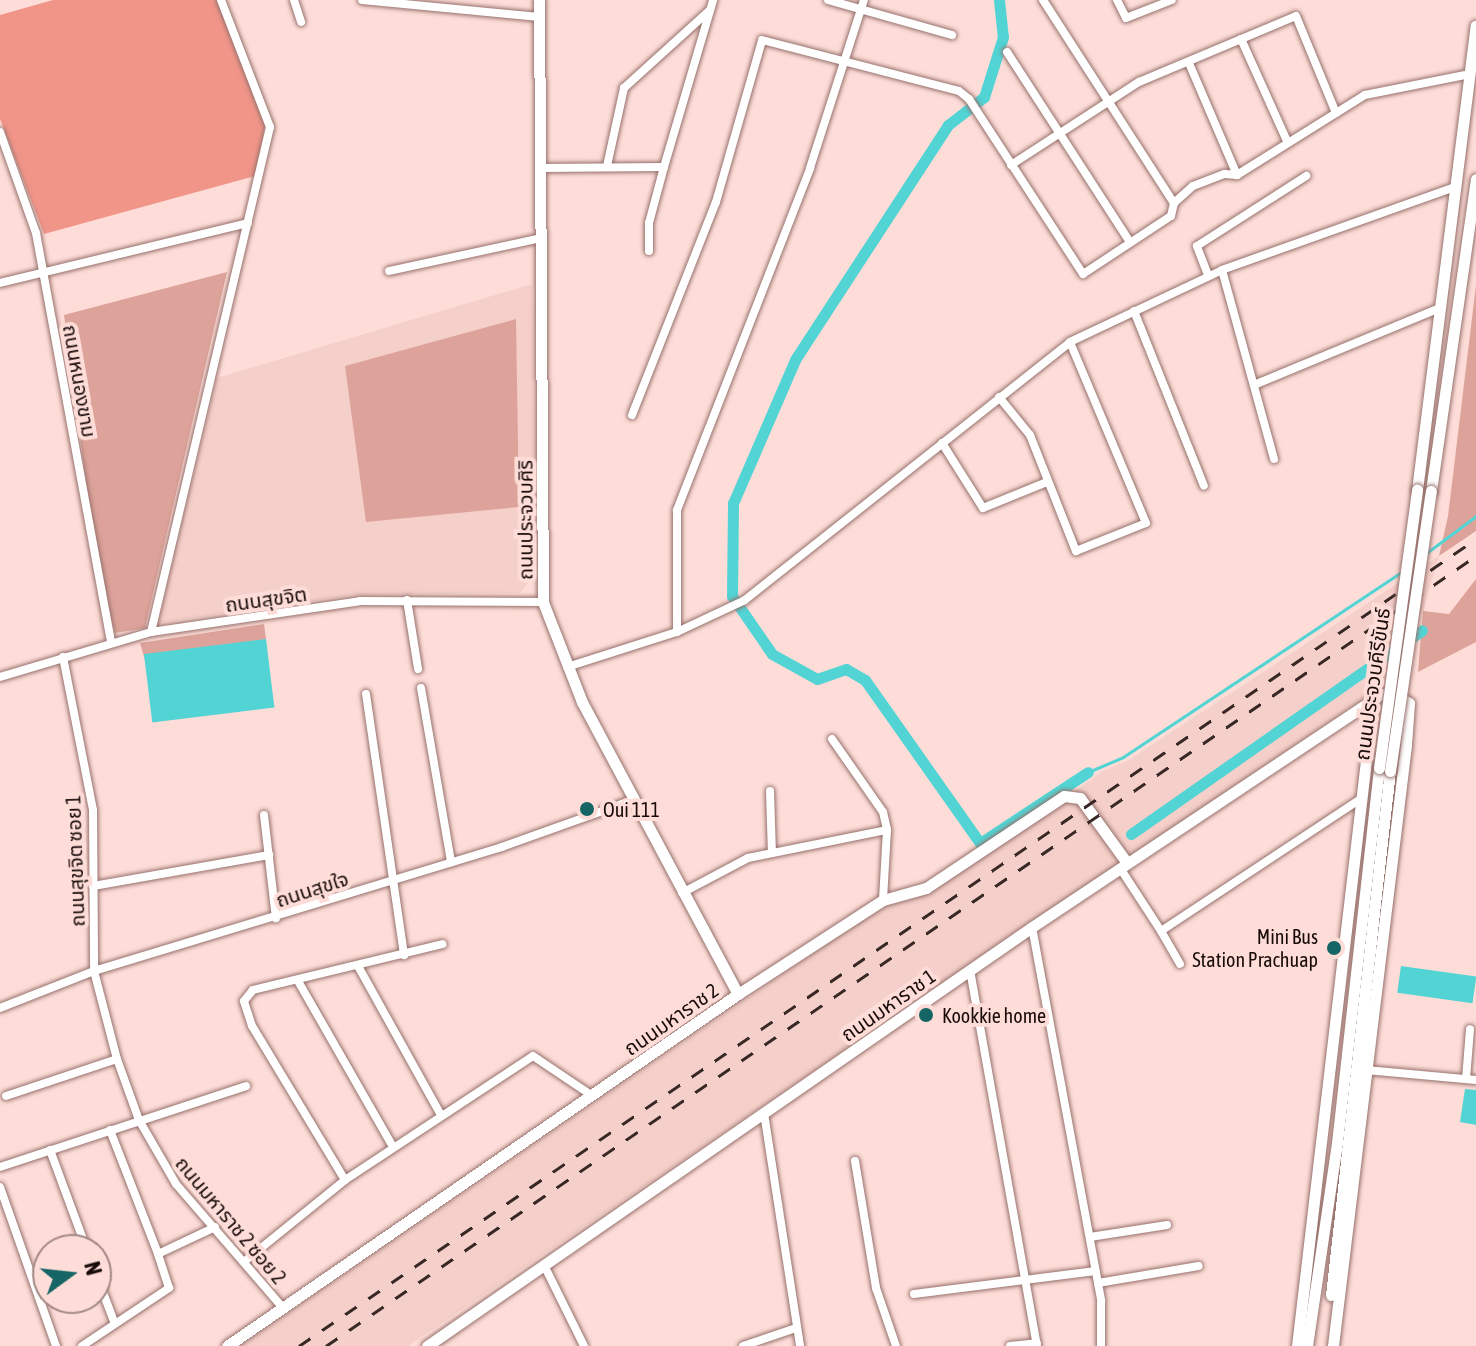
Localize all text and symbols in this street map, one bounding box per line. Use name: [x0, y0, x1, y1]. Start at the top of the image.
street label: ถนนหนองขาม: [58, 323, 102, 439]
street label: ถนนประจวบศิริ: [513, 460, 537, 580]
street label: ถนนสุขจิต: [224, 581, 308, 617]
street label: ถนนประจวบคีรีขันธ์: [1349, 606, 1395, 762]
street label: ถนนสุขจิต ซอย 1: [61, 795, 89, 927]
place label: Oui 111: [603, 797, 660, 821]
marker: Oui 111: [578, 800, 596, 818]
street label: ถนนสุขใจ: [273, 866, 351, 912]
place label: Mini Bus Station Prachuap: [1192, 924, 1318, 971]
marker: Mini Bus Station Prachuap: [1325, 939, 1343, 957]
street label: ถนนมหาราช 1: [836, 964, 940, 1046]
street label: ถนนมหาราช 2: [619, 978, 723, 1060]
place label: Kookkie home: [942, 1003, 1046, 1027]
marker: Kookkie home: [917, 1006, 935, 1024]
street label: ถนนมหาราช 2 ซอย 2: [171, 1151, 291, 1289]
north arrow: [32, 1234, 112, 1314]
text: N: [79, 1259, 107, 1278]

